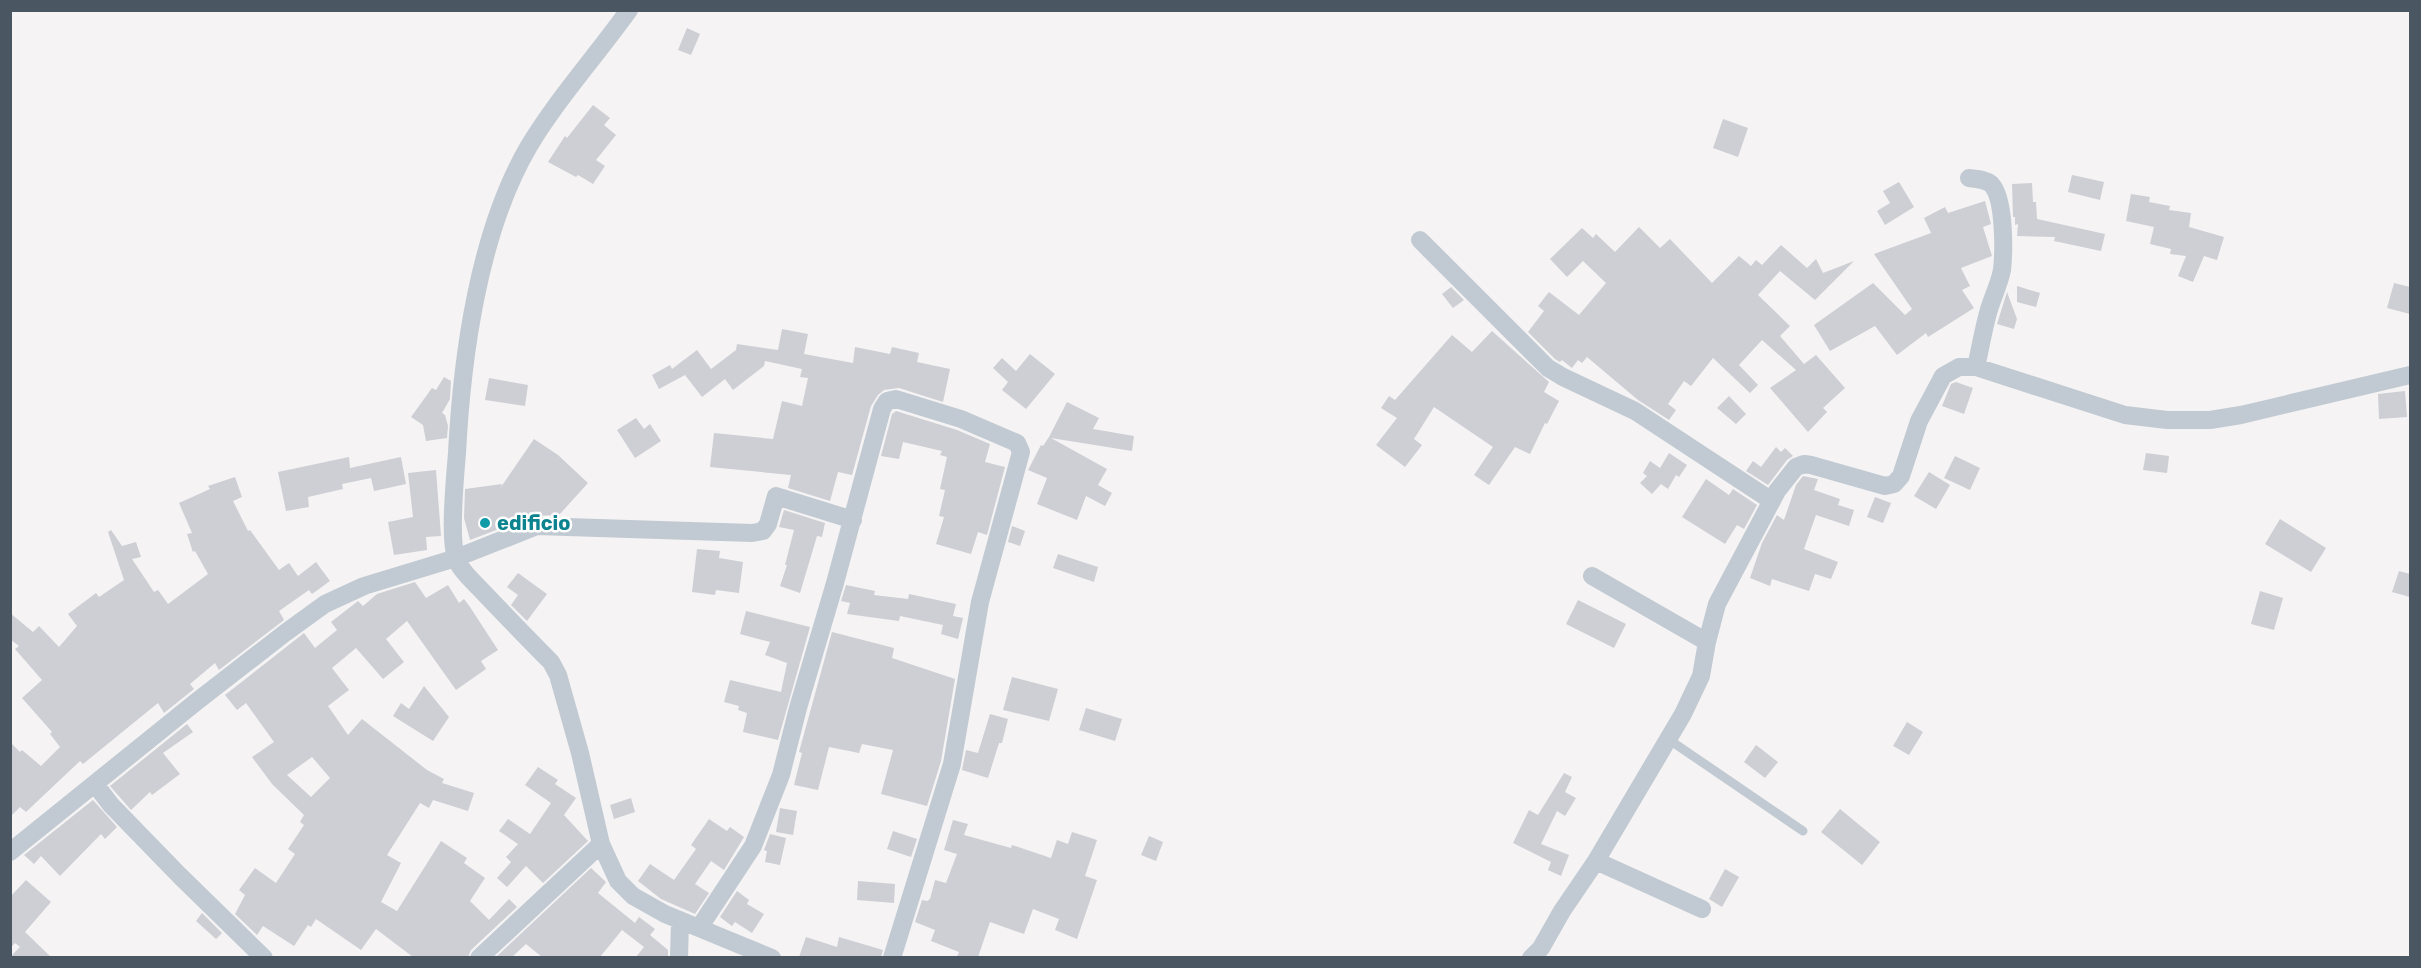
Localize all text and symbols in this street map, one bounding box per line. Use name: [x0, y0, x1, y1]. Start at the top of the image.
place label: edificio: [497, 511, 570, 535]
marker: edificio: [478, 516, 492, 530]

